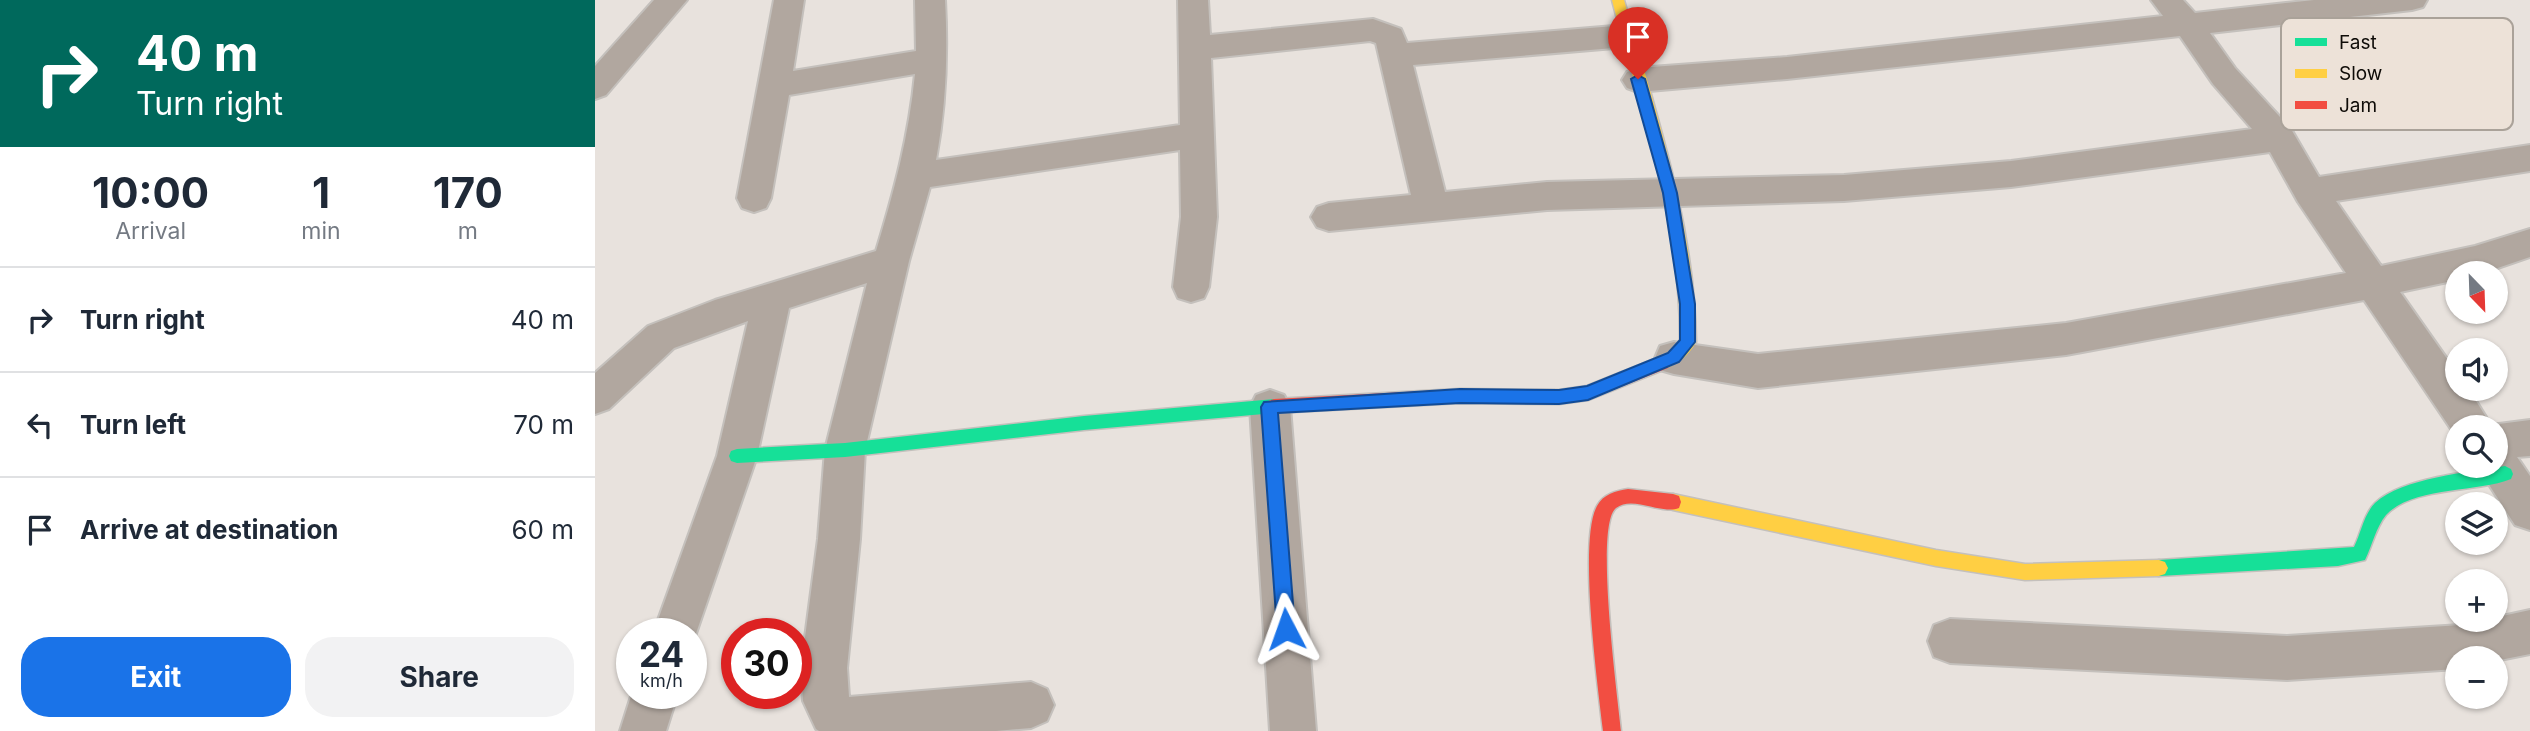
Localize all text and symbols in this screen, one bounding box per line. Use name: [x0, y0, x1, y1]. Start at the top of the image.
pin: [1608, 7, 1668, 79]
icon: arrive: [1619, 18, 1657, 56]
legend: [2281, 18, 2513, 130]
text: 40 m: [136, 24, 259, 83]
icon: right: [21, 28, 112, 119]
text: Fast: [2339, 31, 2377, 54]
text: Slow: [2339, 62, 2382, 85]
text: Turn right: [136, 84, 283, 123]
text: Jam: [2339, 94, 2377, 117]
text: 10:00: [92, 167, 209, 218]
text: 1: [312, 167, 330, 218]
text: 170: [433, 167, 503, 218]
text: Arrival: [115, 217, 186, 245]
text: min: [301, 217, 341, 245]
text: m: [458, 217, 478, 245]
north arrow: [2445, 261, 2508, 324]
map controls: [2445, 261, 2508, 709]
icon: right: [21, 301, 59, 339]
text: Turn right: [80, 304, 205, 335]
text: 40 m: [511, 304, 574, 335]
button: sound: [2445, 338, 2508, 401]
icon: left: [21, 406, 59, 444]
text: Turn left: [80, 409, 186, 440]
text: 70 m: [513, 409, 574, 440]
button: search: [2445, 415, 2508, 478]
button: layers: [2445, 492, 2508, 555]
icon: arrive: [21, 511, 59, 549]
text: Arrive at destination: [80, 514, 339, 545]
text: 60 m: [511, 514, 574, 545]
button: +: [2445, 569, 2508, 632]
position arrow: [1249, 592, 1323, 666]
speed limit sign: 30: [721, 618, 812, 709]
text: 24: [639, 633, 684, 675]
button: Exit: [21, 637, 291, 717]
button: Share: [305, 637, 574, 717]
button: −: [2445, 646, 2508, 709]
text: km/h: [640, 670, 683, 691]

